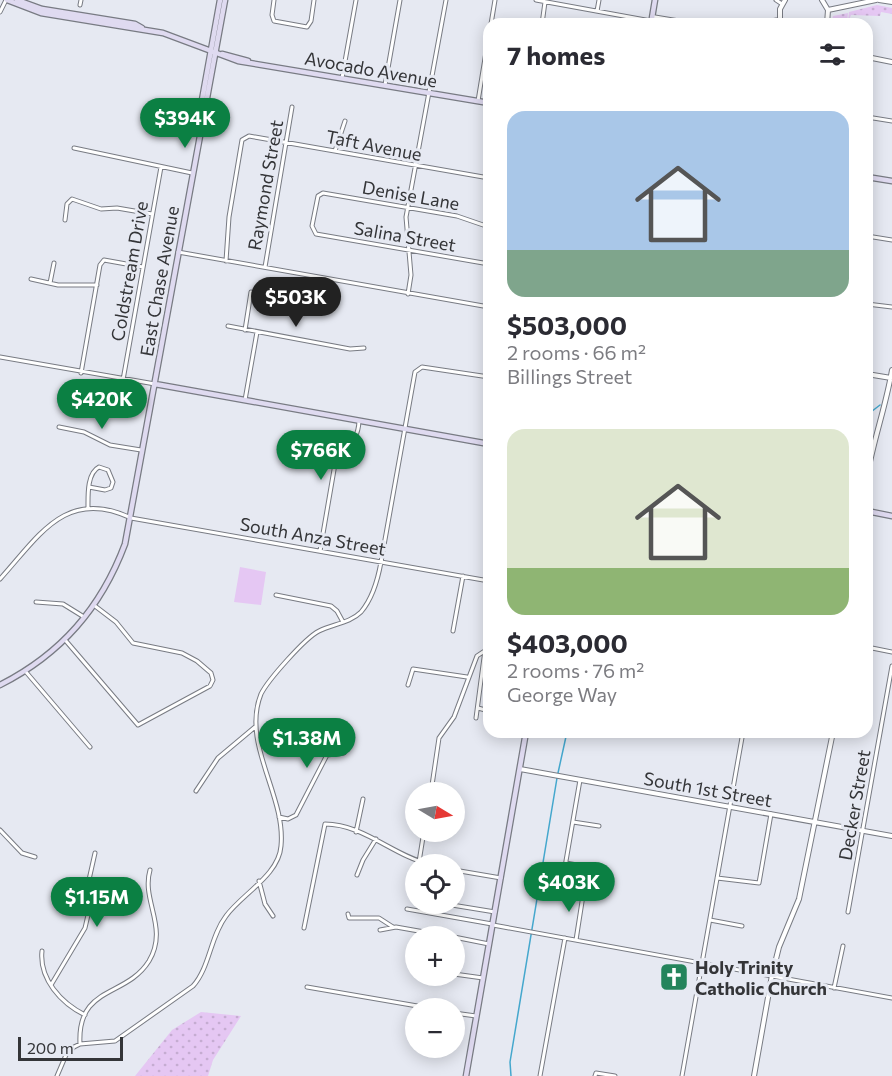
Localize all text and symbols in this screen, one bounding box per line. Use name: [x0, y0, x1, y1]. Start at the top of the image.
icon: filters: [816, 38, 849, 71]
text: 7 homes: [507, 39, 605, 70]
street label: Avocado Avenue: [303, 47, 439, 91]
pin: $394K: [143, 98, 227, 149]
text: $394K: [154, 105, 216, 129]
street label: Raymond Street: [243, 118, 287, 252]
street label: Taft Avenue: [324, 125, 424, 165]
icon: home: [624, 150, 732, 258]
street label: Denise Lane: [361, 176, 461, 214]
street label: Coldstream Drive: [106, 199, 152, 343]
street label: East Chase Avenue: [135, 204, 183, 358]
street label: Salina Street: [352, 216, 458, 256]
pin: $503K: [254, 277, 338, 328]
text: $503K: [265, 284, 327, 308]
text: $503,000: [507, 309, 627, 340]
text: 2 rooms · 66 m²: [507, 340, 646, 364]
text: Billings Street: [507, 364, 632, 388]
pin: $420K: [60, 379, 144, 430]
text: $420K: [71, 386, 133, 410]
pin: $766K: [279, 430, 363, 481]
text: $766K: [290, 437, 352, 461]
icon: home: [624, 468, 732, 576]
street label: South Anza Street: [238, 512, 388, 560]
text: $403,000: [507, 627, 628, 658]
text: 2 rooms · 76 m²: [507, 658, 644, 682]
text: George Way: [507, 682, 617, 706]
pin: $1.38M: [258, 718, 356, 769]
text: $1.38M: [272, 725, 342, 749]
street label: Decker Street: [833, 748, 875, 862]
street label: South 1st Street: [642, 767, 774, 811]
north arrow: [405, 782, 465, 842]
map controls: [405, 782, 465, 1058]
button: locate: [405, 854, 465, 914]
pin: $403K: [527, 862, 611, 913]
text: $403K: [538, 869, 600, 893]
pin: $1.15M: [48, 877, 146, 928]
text: $1.15M: [65, 884, 129, 908]
button: +: [405, 926, 465, 986]
place label: Holy Trinity Catholic Church: [695, 956, 827, 999]
church icon: Holy Trinity Catholic Church: [658, 961, 690, 993]
button: −: [405, 998, 465, 1058]
scale bar: [18, 1034, 123, 1062]
text: 200 m: [27, 1038, 74, 1057]

